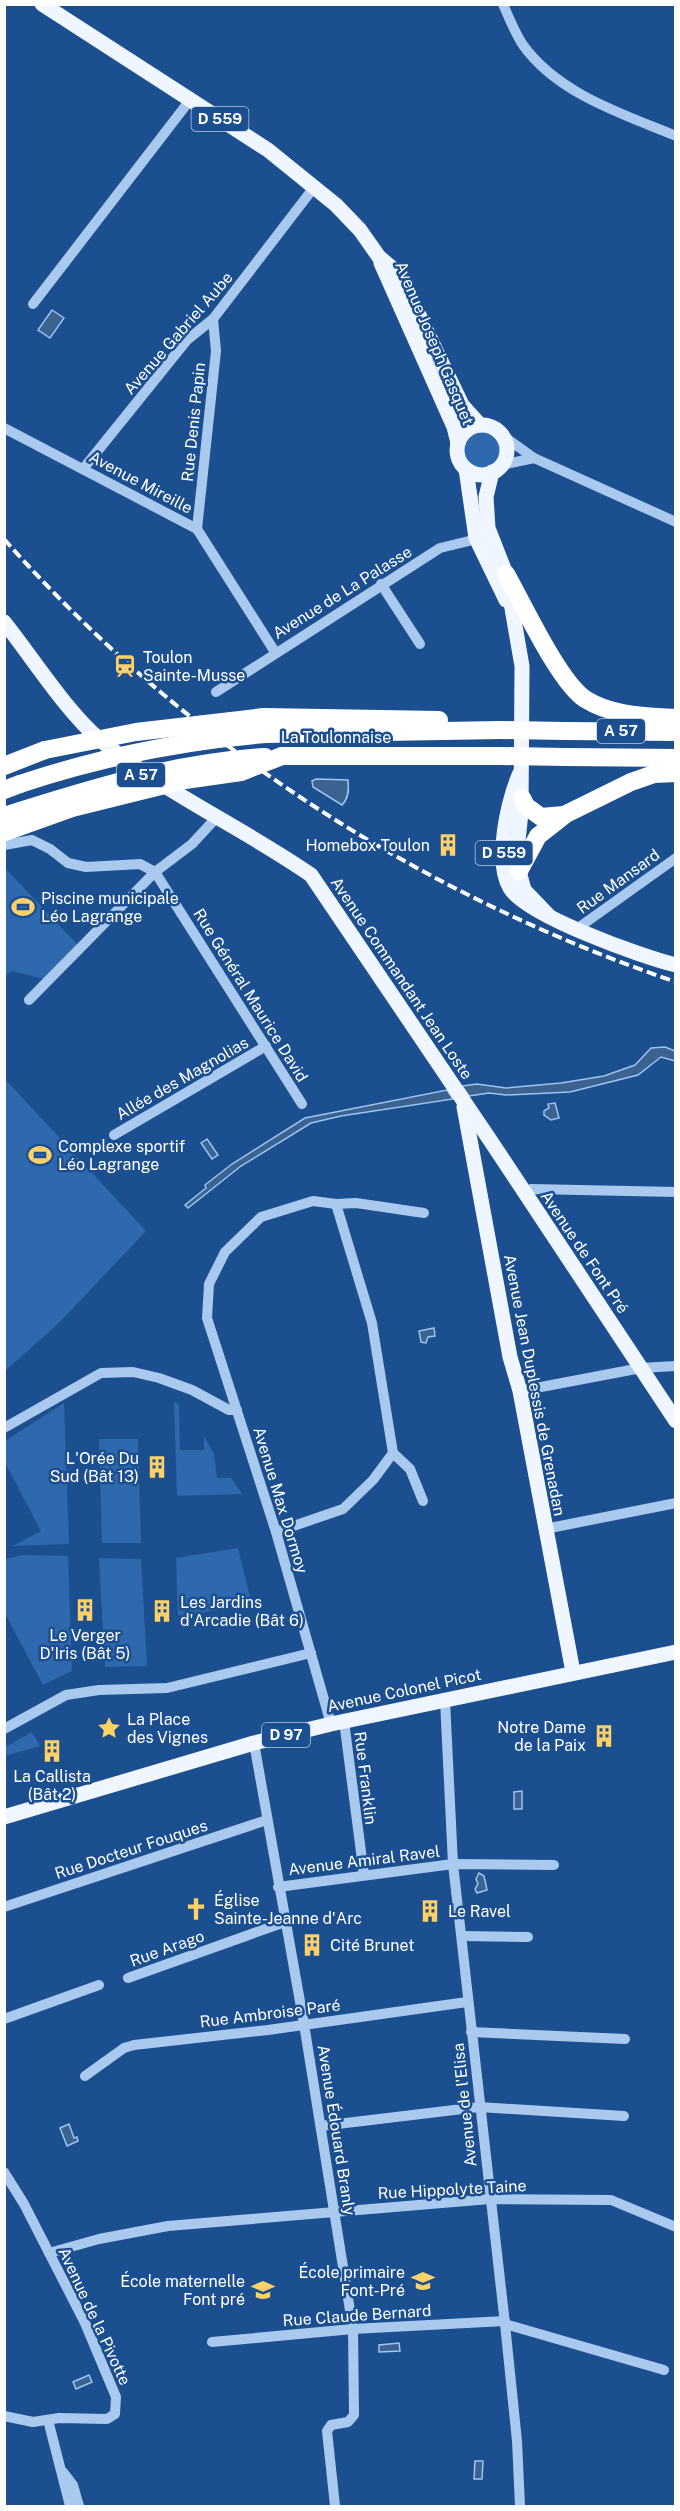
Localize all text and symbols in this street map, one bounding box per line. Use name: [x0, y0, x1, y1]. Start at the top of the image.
road number: D 559: [192, 107, 248, 131]
street label: Avenue Joseph Gasquet: [391, 258, 478, 428]
street label: Avenue Gabriel Aube: [120, 268, 237, 398]
street label: Rue Denis Papin: [178, 361, 209, 483]
street label: Avenue Mireille: [86, 447, 196, 518]
street label: Avenue de La Palasse: [269, 542, 415, 643]
place label: Toulon Sainte-Musse: [143, 648, 245, 685]
station icon: Toulon Sainte-Musse: [112, 653, 138, 679]
road number: A 57: [597, 719, 645, 743]
street label: La Toulonnaise: [281, 728, 391, 747]
road number: A 57: [117, 763, 165, 787]
building icon: Homebox Toulon: [435, 832, 461, 858]
place label: Homebox Toulon: [305, 836, 430, 855]
road number: D 559: [476, 841, 532, 865]
street label: Rue Mansard: [573, 845, 663, 918]
street label: Avenue Commandant Jean Loste: [327, 874, 477, 1083]
place label: Piscine municipale Léo Lagrange: [41, 889, 179, 926]
sports icon: Piscine municipale Léo Lagrange: [10, 894, 36, 920]
street label: Rue Général Maurice David: [189, 905, 312, 1085]
street label: Allée des Magnolias: [113, 1033, 252, 1124]
place label: Complexe sportif Léo Lagrange: [58, 1137, 185, 1174]
sports icon: Complexe sportif Léo Lagrange: [27, 1142, 53, 1168]
street label: Avenue de Font Pré: [537, 1187, 633, 1317]
street label: Avenue Jean Duplessis de Grenadan: [500, 1253, 569, 1518]
street label: Avenue Max Dormoy: [249, 1425, 312, 1576]
place label: L'Orée Du Sud (Bât 13): [50, 1449, 139, 1486]
building icon: L'Orée Du Sud (Bât 13): [144, 1454, 170, 1480]
place label: Les Jardins d'Arcadie (Bât 6): [180, 1593, 304, 1630]
building icon: Le Verger D'Iris (Bât 5): [72, 1597, 98, 1623]
building icon: Les Jardins d'Arcadie (Bât 6): [149, 1598, 175, 1624]
place label: Le Verger D'Iris (Bât 5): [39, 1626, 131, 1663]
street label: Avenue Colonel Picot: [325, 1665, 483, 1716]
place label: La Place des Vignes: [127, 1710, 208, 1747]
place icon: La Place des Vignes: [96, 1715, 122, 1741]
place label: Notre Dame de la Paix: [497, 1718, 586, 1755]
road number: D 97: [262, 1723, 310, 1747]
building icon: Notre Dame de la Paix: [591, 1723, 617, 1749]
street label: Rue Franklin: [350, 1731, 381, 1826]
building icon: La Callista (Bât 2): [39, 1738, 65, 1764]
place label: La Callista (Bât 2): [13, 1767, 91, 1804]
street label: Rue Docteur Fouques: [52, 1816, 210, 1883]
street label: Avenue Amiral Ravel: [287, 1842, 441, 1879]
place label: Église Sainte-Jeanne d'Arc: [214, 1890, 362, 1928]
church icon: Église Sainte-Jeanne d'Arc: [183, 1896, 209, 1922]
building icon: Le Ravel: [417, 1898, 443, 1924]
place label: Le Ravel: [448, 1902, 511, 1921]
street label: Rue Arago: [127, 1926, 207, 1971]
building icon: Cité Brunet: [299, 1932, 325, 1958]
place label: Cité Brunet: [330, 1936, 414, 1955]
street label: Rue Ambroise Paré: [199, 1995, 342, 2032]
street label: Avenue de l'Elisa: [449, 2042, 480, 2168]
street label: Avenue Édouard Branly: [314, 2043, 360, 2217]
street label: Rue Hippolyte Taine: [377, 2176, 527, 2203]
street label: Avenue de la Pivotte: [54, 2244, 135, 2388]
place label: École primaire Font-Pré: [298, 2262, 405, 2300]
school or university icon: École primaire Font-Pré: [410, 2268, 436, 2294]
place label: École maternelle Font pré: [120, 2271, 245, 2309]
school or university icon: École maternelle Font pré: [250, 2277, 276, 2303]
street label: Rue Claude Bernard: [282, 2301, 432, 2330]

